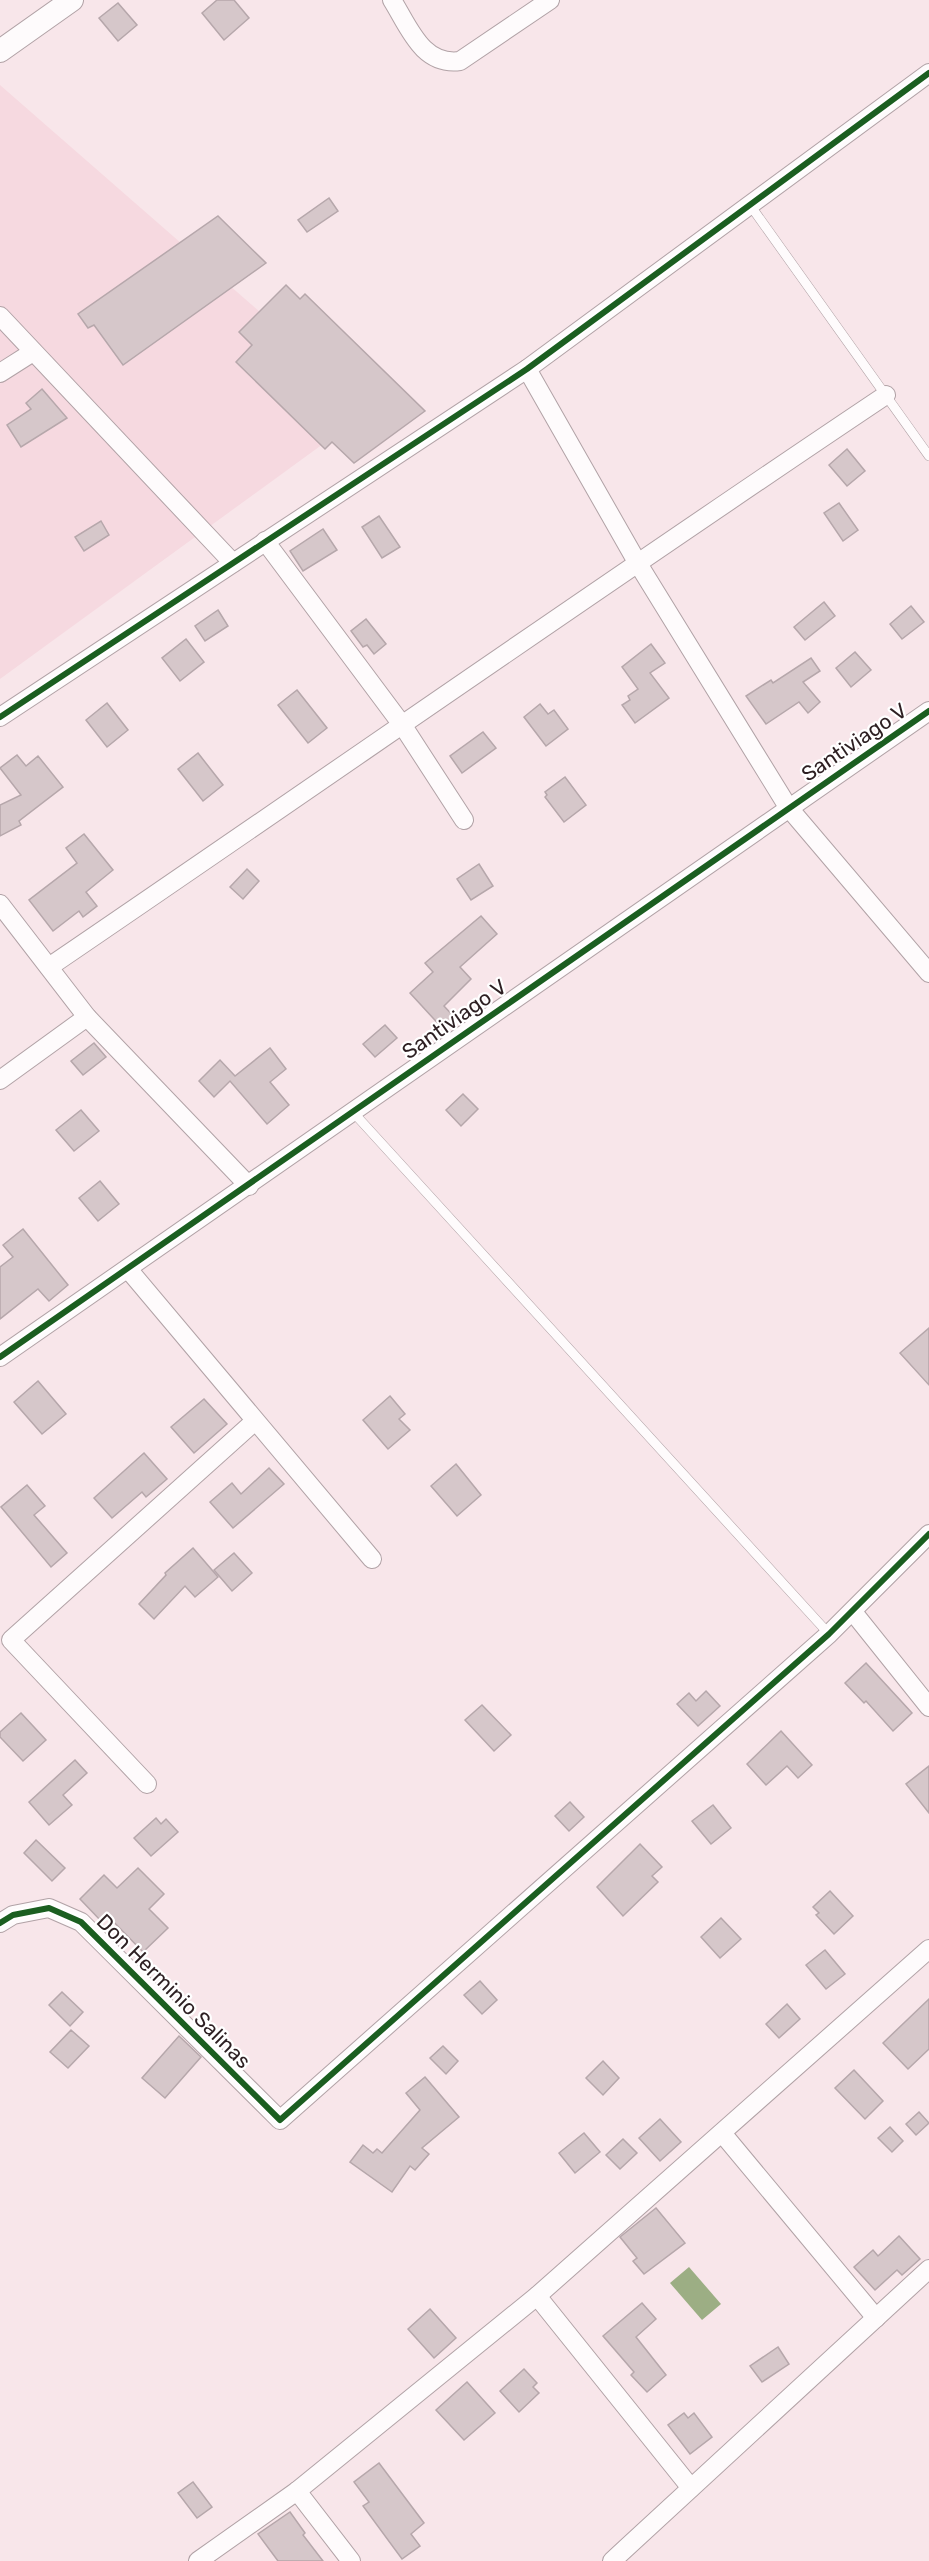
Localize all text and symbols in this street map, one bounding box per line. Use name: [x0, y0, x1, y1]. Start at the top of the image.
street label: Santiviago V: [797, 697, 912, 786]
street label: Santiviago V: [397, 974, 511, 1064]
street label: Don Herminio Salinas: [92, 1909, 256, 2073]

